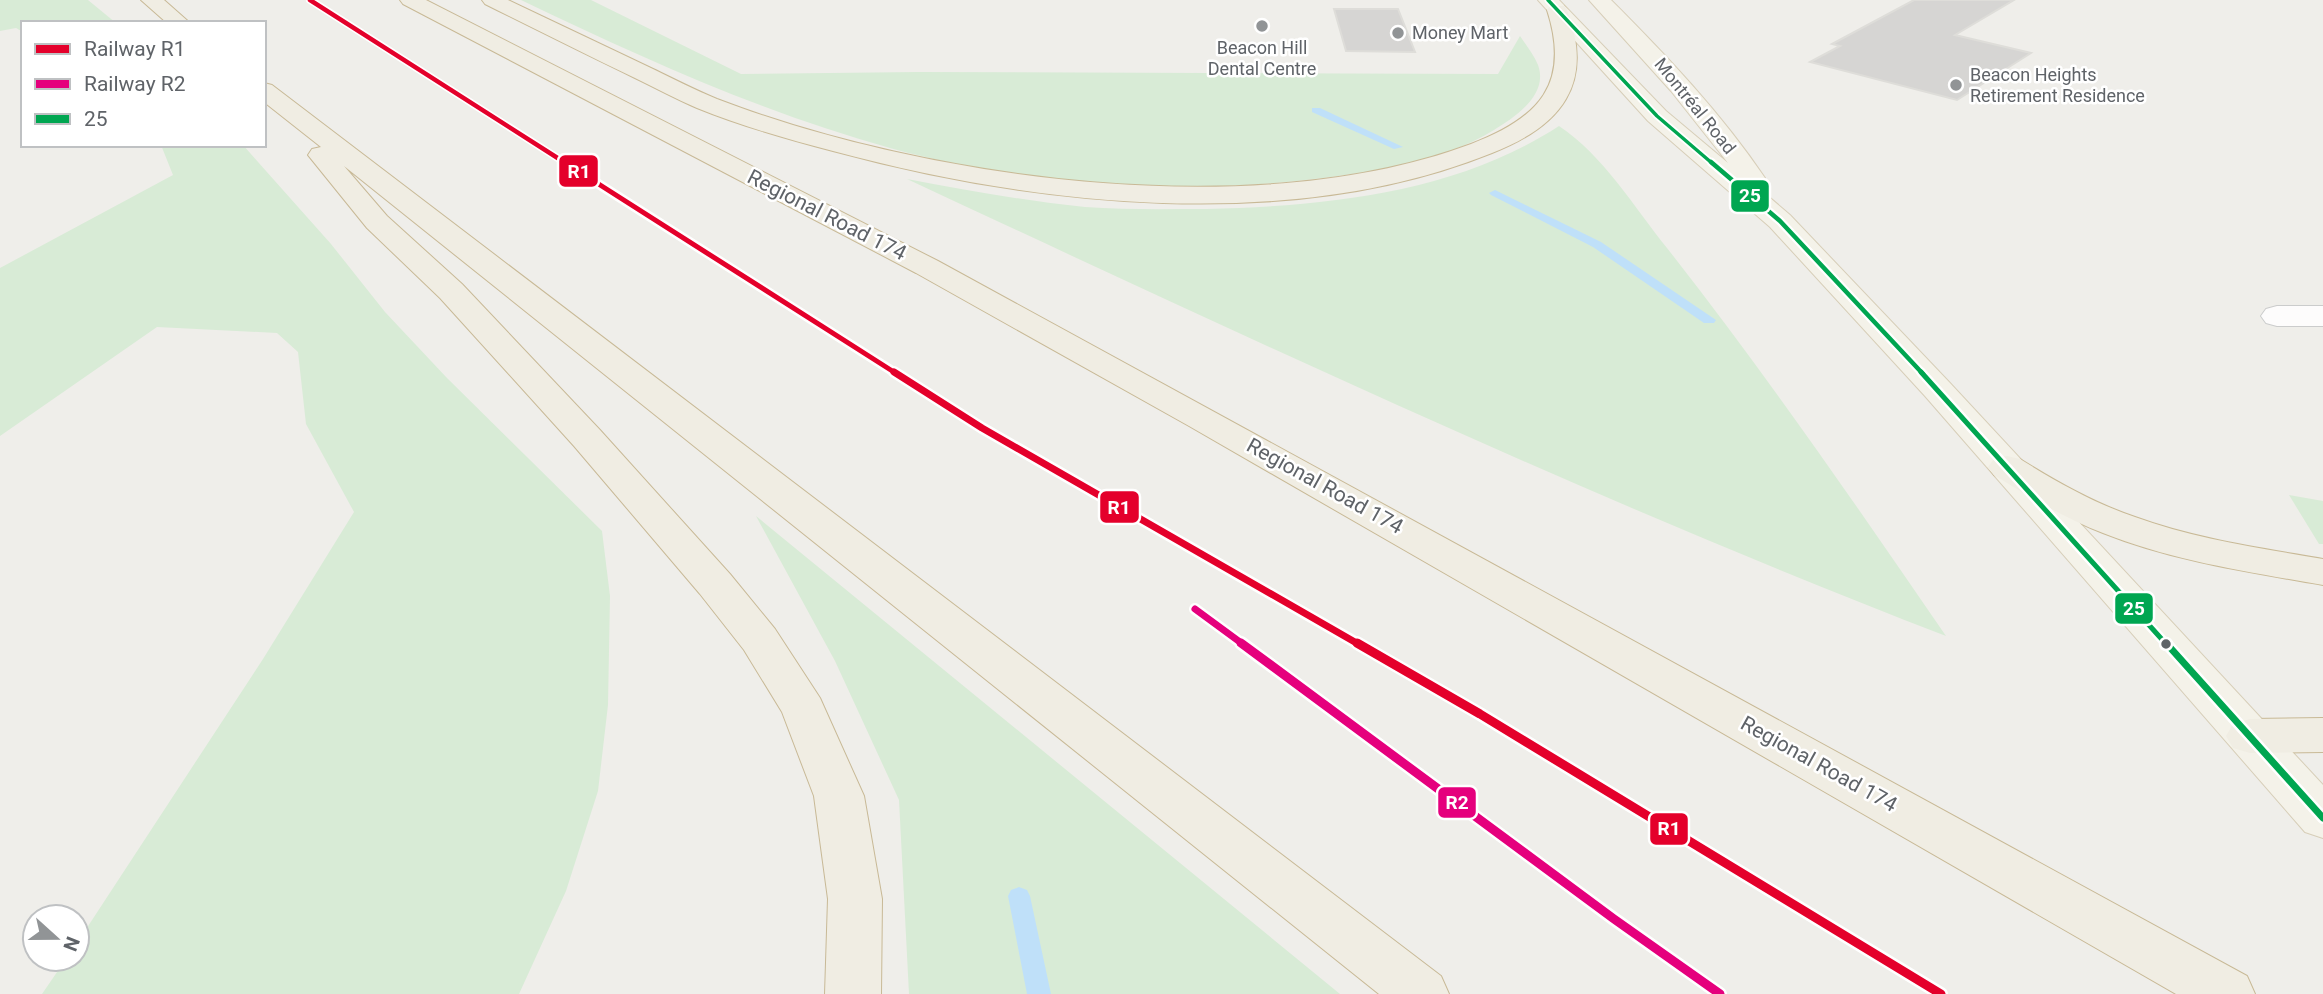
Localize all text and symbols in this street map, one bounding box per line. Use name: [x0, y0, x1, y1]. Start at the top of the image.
marker: Beacon Hill Dental Centre: [1254, 18, 1270, 34]
legend: [21, 21, 266, 147]
place label: Money Mart: [1412, 22, 1508, 43]
marker: Money Mart: [1390, 25, 1406, 41]
text: Railway R1: [84, 37, 186, 61]
place label: Beacon Hill Dental Centre: [1208, 37, 1316, 79]
street label: Montréal Road: [1650, 54, 1740, 158]
place label: Beacon Heights Retirement Residence: [1970, 64, 2145, 106]
text: Railway R2: [84, 72, 186, 96]
marker: Beacon Heights Retirement Residence: [1948, 77, 1964, 93]
text: 25: [84, 107, 108, 131]
line badge: R1: [558, 154, 599, 188]
text: R1: [567, 160, 591, 183]
street label: Regional Road 174: [744, 165, 911, 266]
line badge: 25: [1730, 179, 1770, 213]
text: 25: [1739, 184, 1761, 207]
street label: Regional Road 174: [1243, 433, 1408, 539]
line badge: R1: [1099, 490, 1140, 524]
text: R1: [1107, 496, 1131, 519]
line badge: 25: [2114, 592, 2154, 625]
text: 25: [2123, 597, 2145, 620]
unlabelled marker: [2159, 637, 2173, 651]
street label: Regional Road 174: [1737, 711, 1902, 817]
line badge: R2: [1437, 786, 1477, 819]
text: R2: [1445, 791, 1469, 814]
line badge: R1: [1649, 812, 1689, 846]
text: R1: [1657, 817, 1681, 840]
north arrow: [21, 903, 91, 973]
text: N: [58, 934, 85, 954]

